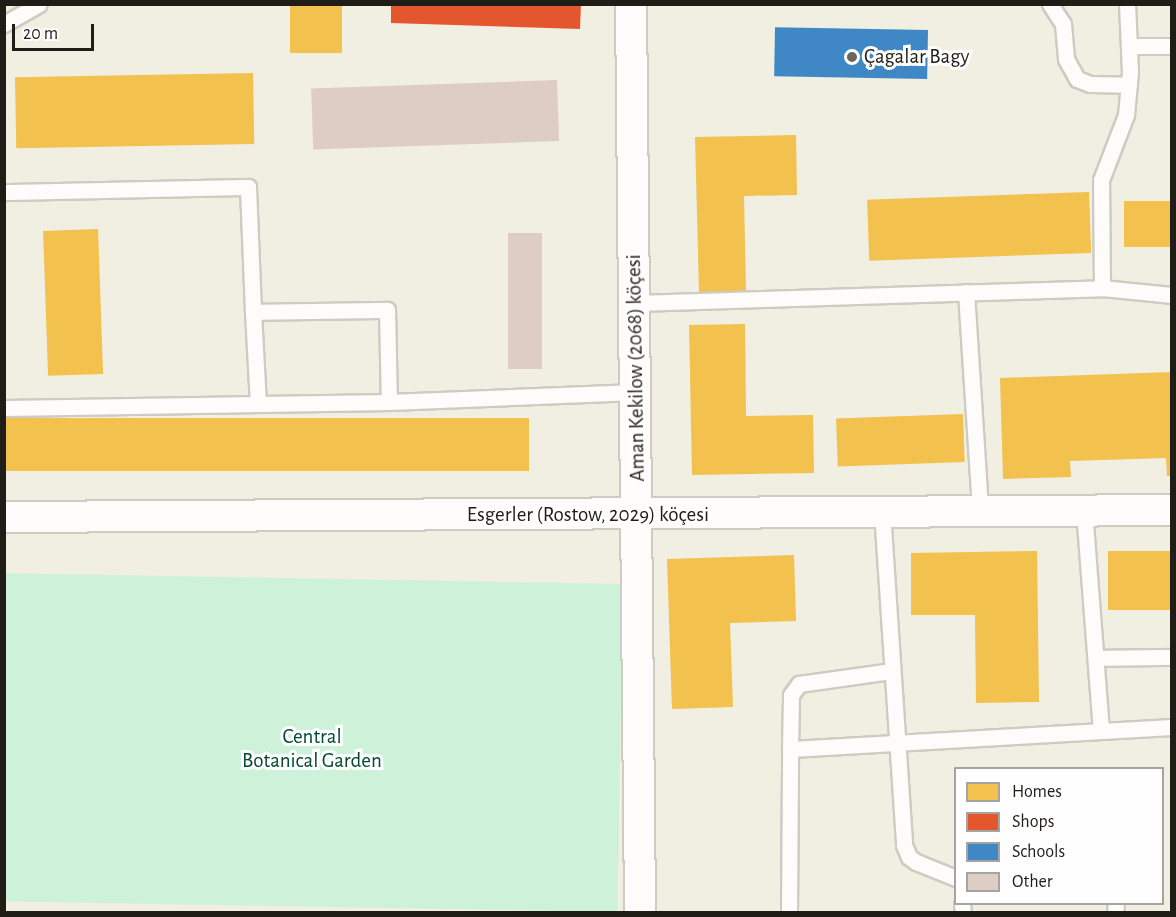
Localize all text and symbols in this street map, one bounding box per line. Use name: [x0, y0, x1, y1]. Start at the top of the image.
scale bar: [15, 12, 98, 50]
text: 20 m: [23, 25, 58, 43]
place label: Çagalar Bagy: [864, 44, 969, 70]
marker: Çagalar Bagy: [845, 50, 859, 64]
street label: Aman Kekilow (2068) köçesi: [621, 254, 651, 482]
street label: Esgerler (Rostow, 2029) köçesi: [467, 502, 709, 528]
park label: Central Botanical Garden: [242, 724, 382, 774]
legend: [954, 767, 1164, 905]
text: Homes: [1012, 783, 1062, 801]
text: Shops: [1012, 813, 1054, 831]
text: Schools: [1012, 843, 1065, 861]
text: Other: [1012, 873, 1053, 891]

